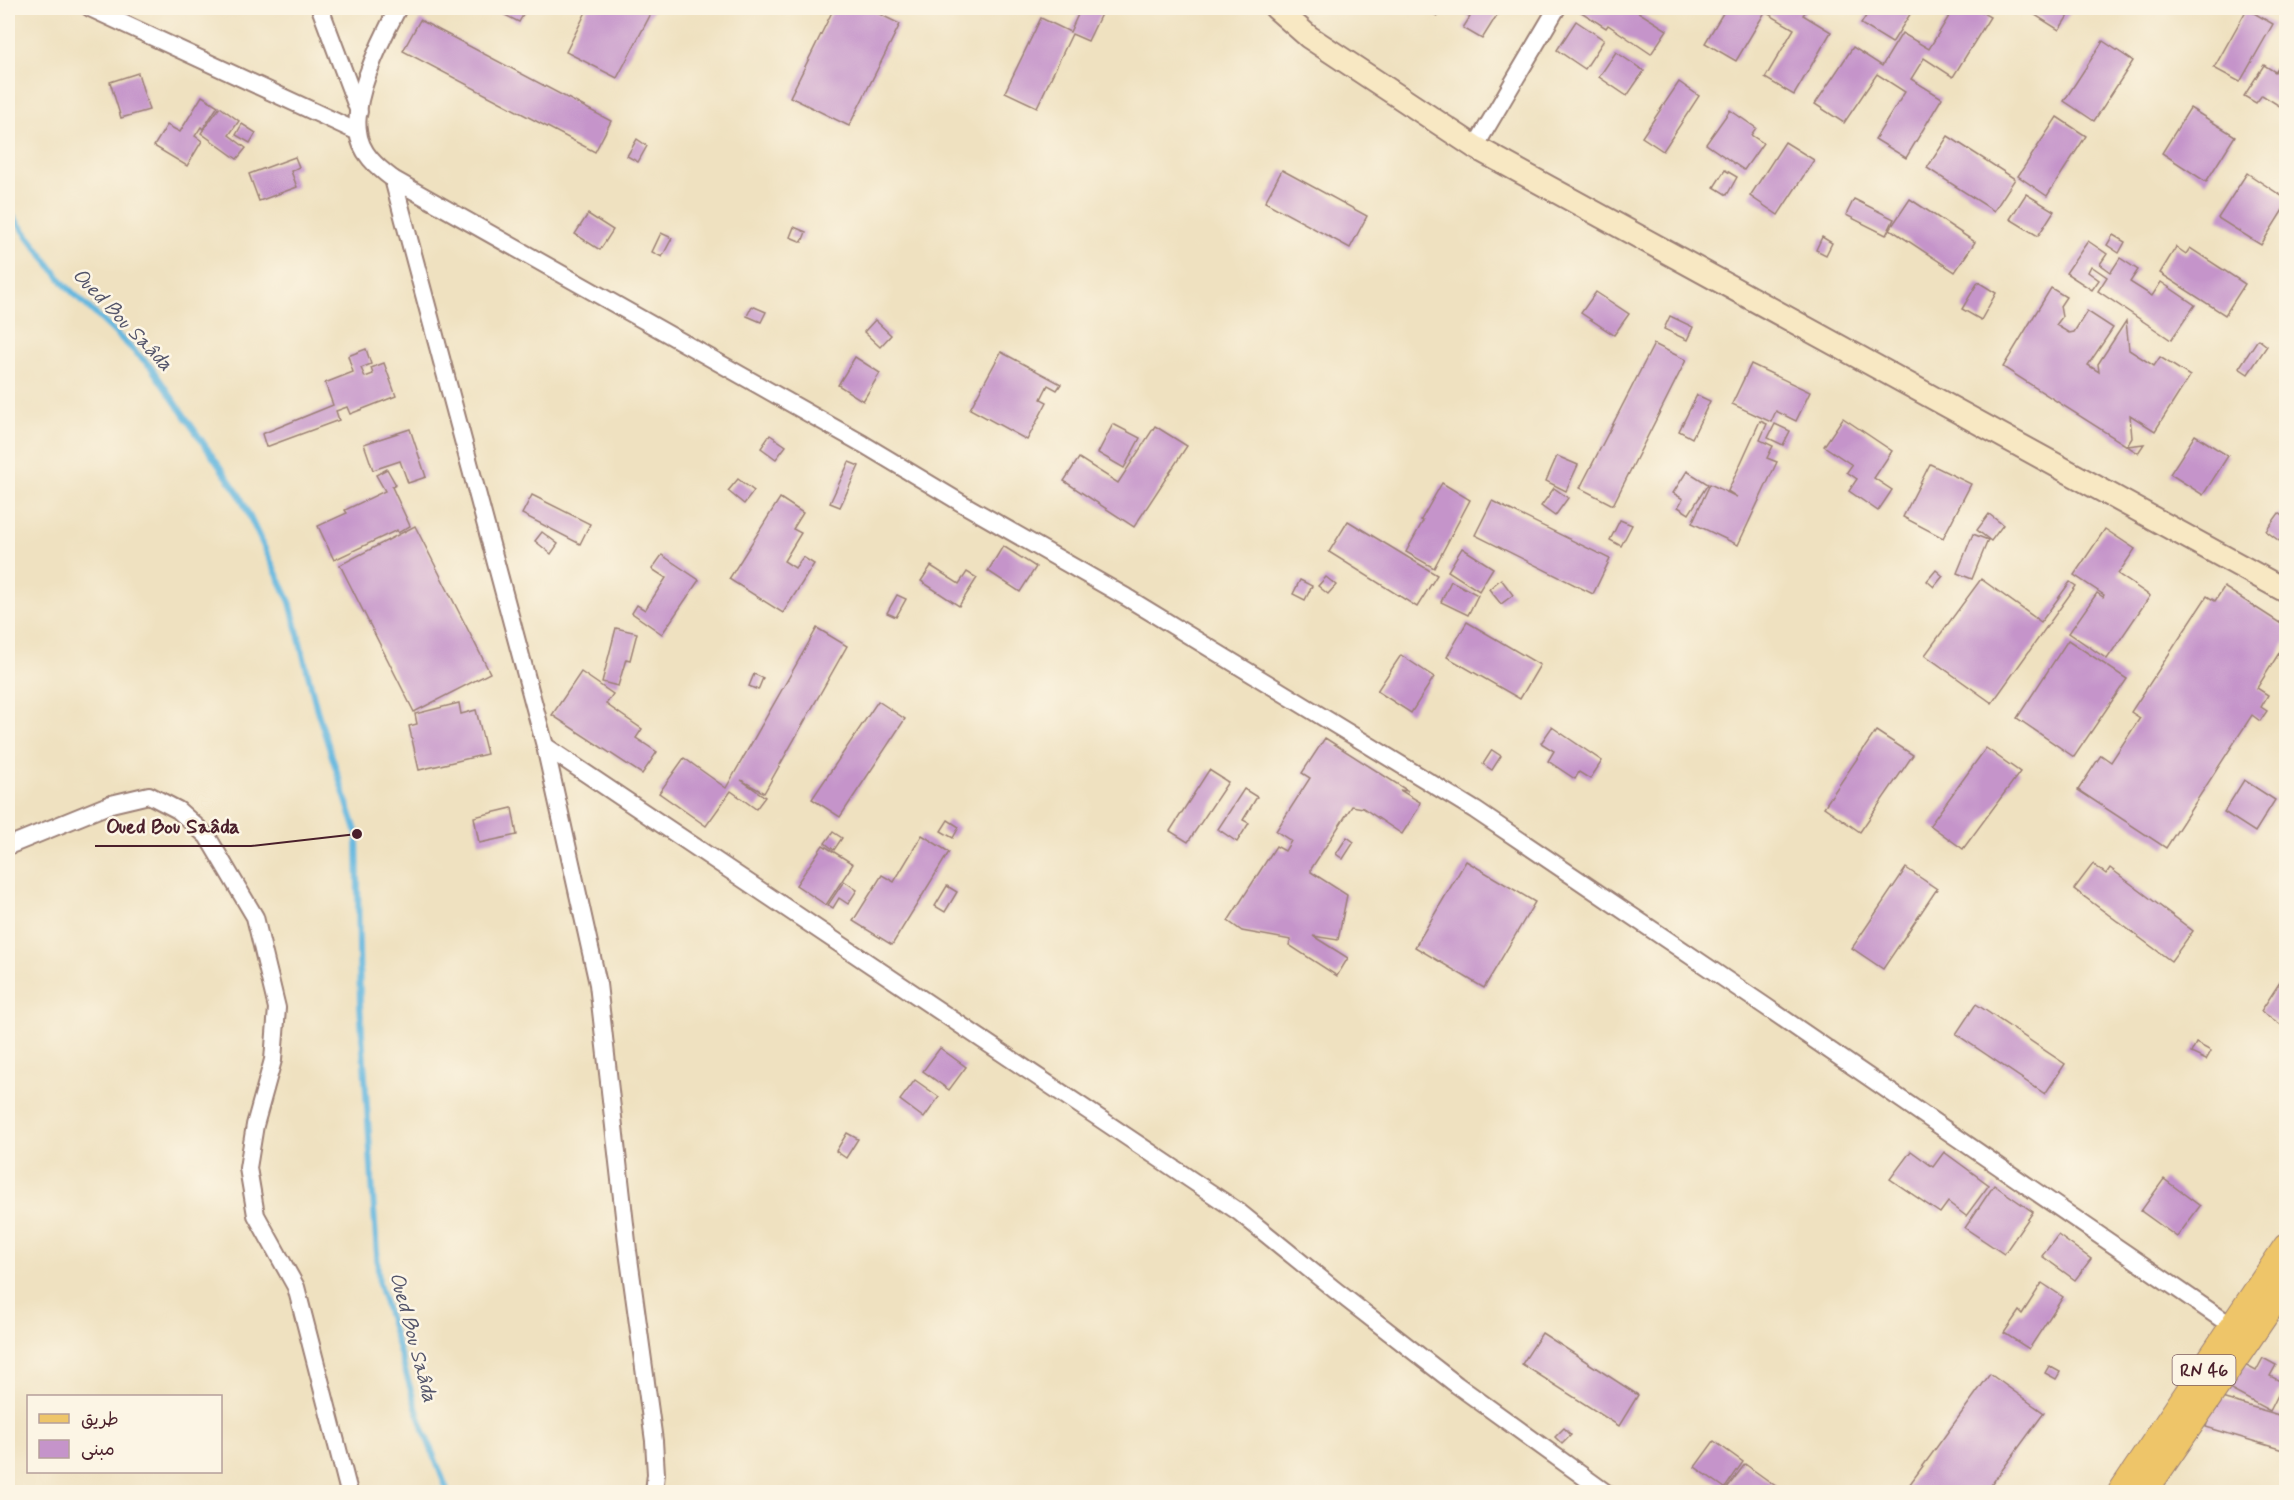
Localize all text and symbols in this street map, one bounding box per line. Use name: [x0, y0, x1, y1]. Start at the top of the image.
water label: Oued Bou Saâda: [66, 262, 179, 378]
callout: Oued Bou Saâda: [95, 807, 251, 846]
text: Oued Bou Saâda: [106, 813, 240, 841]
water label: Oued Bou Saâda: [382, 1269, 444, 1406]
road number: RN 46: [2172, 1355, 2236, 1385]
legend: [27, 1395, 222, 1473]
text: طريق: [81, 1408, 119, 1432]
text: مبنى: [81, 1438, 115, 1462]

